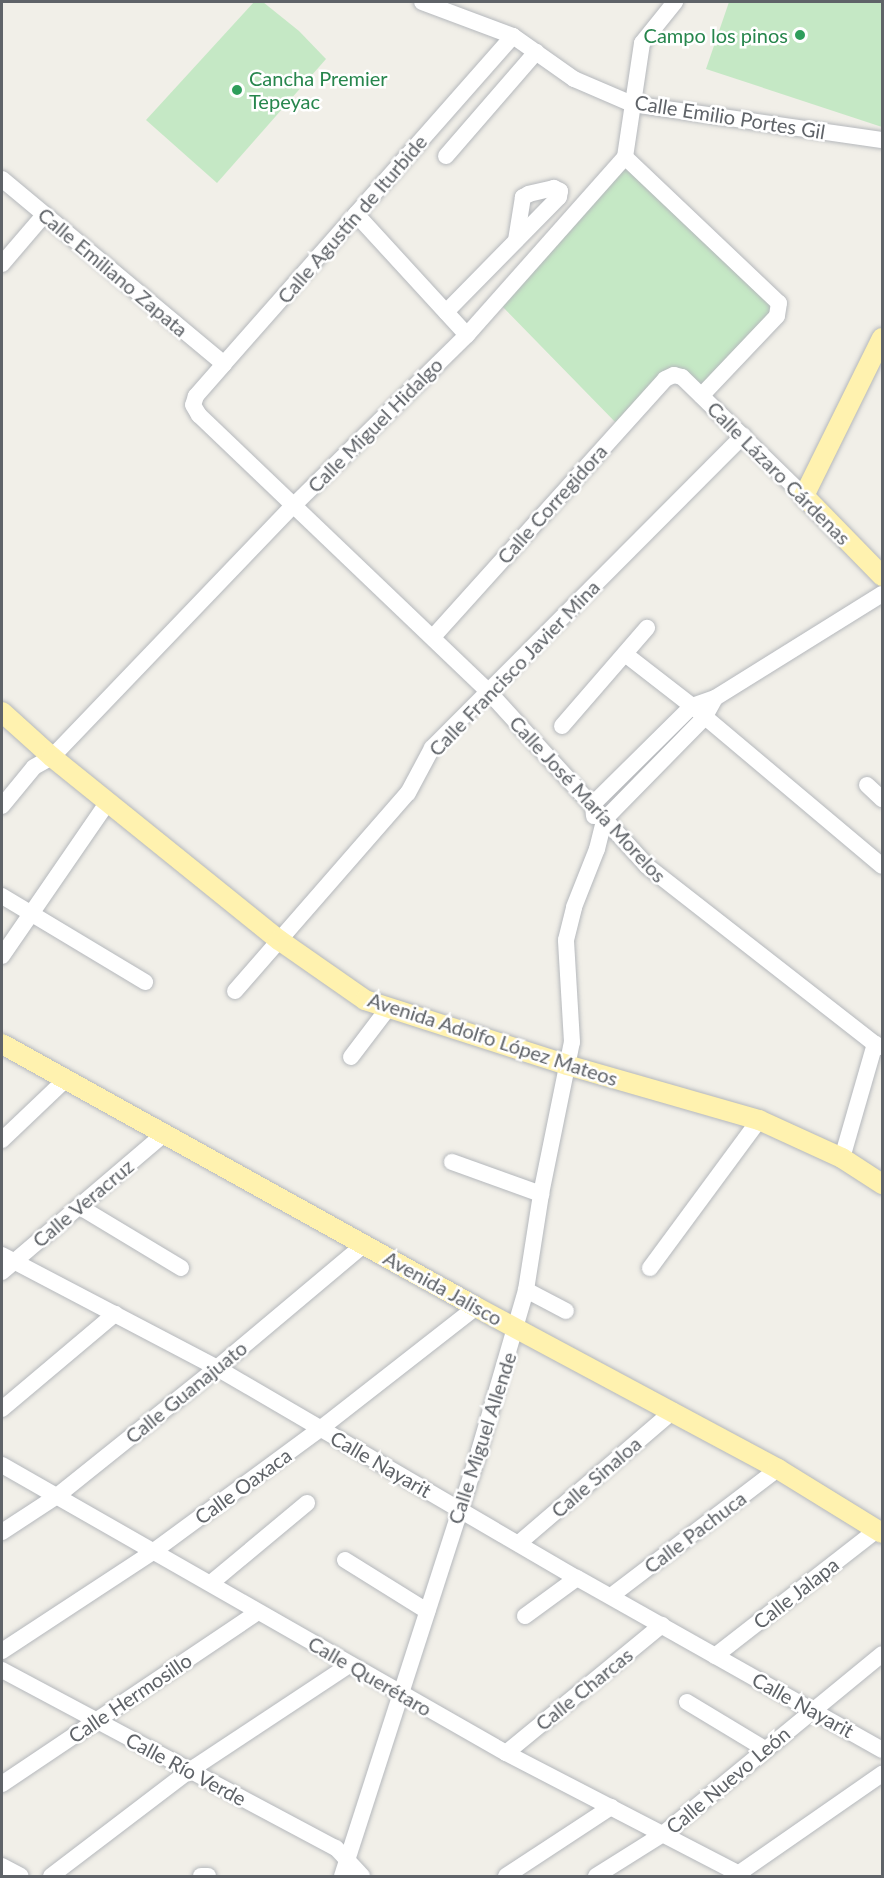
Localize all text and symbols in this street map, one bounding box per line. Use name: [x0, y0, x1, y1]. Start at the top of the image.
place label: Campo los pinos: [644, 23, 788, 47]
marker: Campo los pinos: [793, 28, 807, 42]
place label: Cancha Premier Tepeyac: [249, 66, 388, 113]
marker: Cancha Premier Tepeyac: [230, 83, 244, 97]
street label: Calle Emilio Portes Gil: [633, 90, 827, 144]
street label: Calle Agustín de Iturbide: [272, 130, 432, 308]
street label: Calle Emiliano Zapata: [33, 202, 193, 342]
street label: Calle Miguel Hidalgo: [303, 353, 447, 497]
street label: Calle Lázaro Cárdenas: [702, 396, 856, 550]
street label: Calle Corregidora: [492, 439, 612, 569]
street label: Calle Francisco Javier Mina: [423, 575, 605, 761]
street label: Calle José María Morelos: [504, 711, 672, 887]
street label: Avenida Adolfo López Mateos: [365, 987, 621, 1091]
street label: Calle Veracruz: [27, 1154, 139, 1252]
street label: Avenida Jalisco: [379, 1245, 507, 1331]
street label: Calle Guanajuato: [120, 1336, 252, 1448]
street label: Calle Miguel Allende: [443, 1349, 521, 1527]
street label: Calle Nayarit: [326, 1426, 436, 1502]
street label: Calle Sinaloa: [546, 1432, 646, 1522]
street label: Calle Oaxaca: [190, 1443, 296, 1529]
street label: Calle Pachuca: [639, 1486, 751, 1578]
street label: Calle Jalapa: [748, 1552, 844, 1634]
street label: Calle Querétaro: [304, 1631, 436, 1721]
street label: Calle Charcas: [531, 1643, 637, 1735]
street label: Calle Hermosillo: [64, 1648, 196, 1748]
street label: Calle Nayarit: [748, 1667, 858, 1743]
street label: Calle Nuevo León: [661, 1721, 795, 1839]
street label: Calle Río Verde: [122, 1727, 250, 1811]

